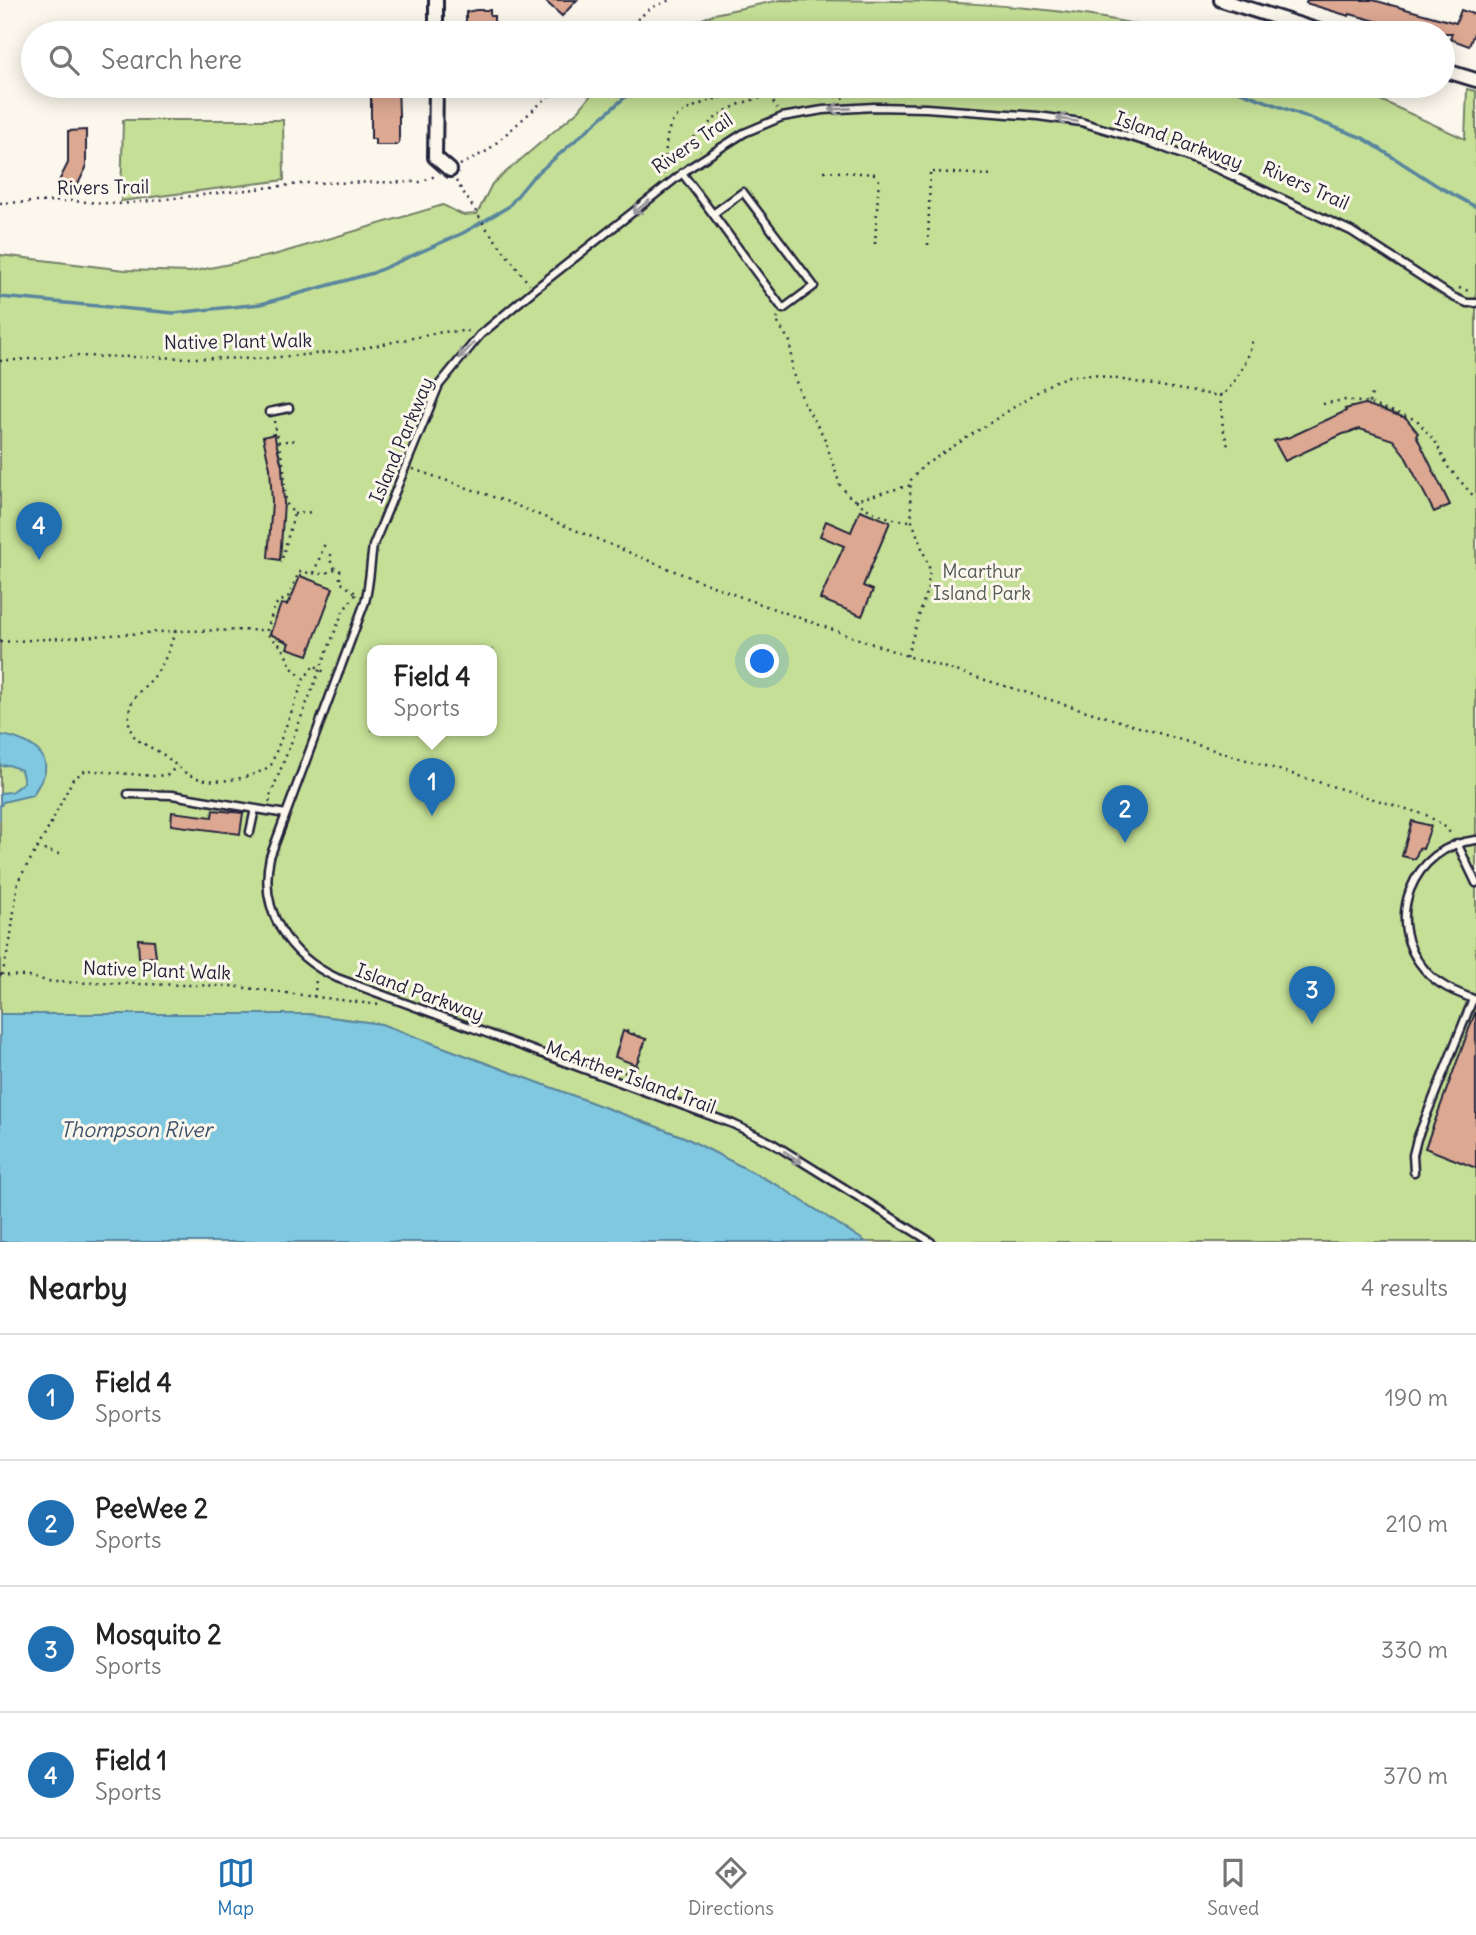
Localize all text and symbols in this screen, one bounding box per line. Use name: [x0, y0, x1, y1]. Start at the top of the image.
search box: [21, 21, 1455, 98]
icon: search: [45, 41, 83, 79]
text: Search here: [101, 43, 242, 76]
one-way arrow: [830, 103, 852, 116]
street label: Island Parkway: [1112, 106, 1246, 174]
street label: Rivers Trail: [647, 107, 737, 179]
one-way arrow: [1056, 113, 1079, 126]
street label: Rivers Trail: [1259, 155, 1353, 215]
street label: Rivers Trail: [57, 174, 149, 200]
one-way arrow: [632, 199, 650, 214]
street label: Native Plant Walk: [164, 328, 313, 354]
one-way arrow: [457, 342, 474, 359]
street label: Island Parkway: [364, 373, 438, 507]
pin: 4: [16, 502, 62, 560]
park label: Mcarthur Island Park: [933, 559, 1031, 605]
your location: [745, 644, 779, 678]
popup: [367, 645, 497, 736]
text: Field 4: [394, 660, 470, 693]
text: Sports: [394, 693, 460, 722]
pin: 1: [409, 758, 455, 816]
pin: 2: [1102, 785, 1148, 843]
street label: Native Plant Walk: [83, 955, 232, 985]
street label: Island Parkway: [353, 958, 487, 1026]
pin: 3: [1289, 966, 1335, 1024]
street label: McArther Island Trail: [543, 1035, 719, 1119]
water label: Thompson River: [60, 1116, 214, 1143]
one-way arrow: [782, 1150, 802, 1164]
text: Nearby: [28, 1269, 128, 1307]
text: 4 results: [1361, 1273, 1448, 1302]
text: Field 4: [95, 1366, 172, 1399]
text: 1: [46, 1383, 56, 1412]
text: 190 m: [1385, 1383, 1448, 1412]
text: Sports: [95, 1399, 161, 1428]
text: PeeWee 2: [95, 1492, 208, 1525]
text: 2: [45, 1509, 57, 1538]
text: 210 m: [1385, 1509, 1448, 1538]
text: Sports: [95, 1525, 161, 1554]
text: Mosquito 2: [95, 1618, 222, 1651]
text: 3: [44, 1635, 58, 1664]
text: 330 m: [1381, 1635, 1448, 1664]
text: Sports: [95, 1651, 161, 1680]
text: Field 1: [95, 1744, 167, 1777]
text: 4: [44, 1761, 58, 1790]
text: 370 m: [1383, 1761, 1448, 1790]
text: Sports: [95, 1777, 161, 1806]
tab: Map: [217, 1854, 255, 1920]
tab: Directions: [688, 1854, 774, 1920]
tab: Saved: [1207, 1854, 1259, 1920]

